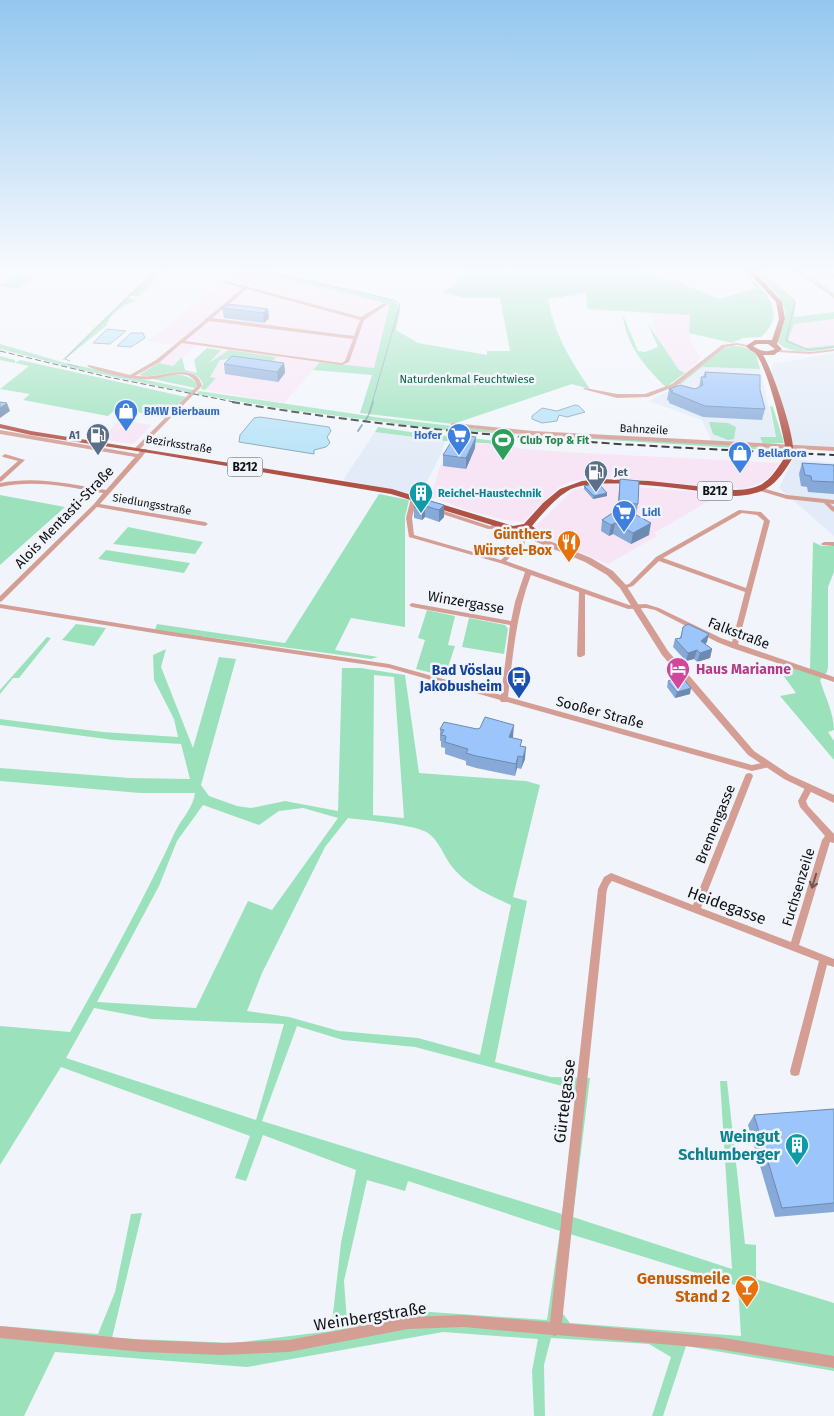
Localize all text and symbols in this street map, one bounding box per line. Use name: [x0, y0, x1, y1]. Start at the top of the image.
park label: Naturdenkmal Feuchtwiese: [399, 373, 535, 386]
shop icon: BMW Bierbaum: [113, 398, 139, 432]
place label: BMW Bierbaum: [144, 405, 220, 418]
fuel station icon: A1: [85, 422, 111, 456]
supermarket icon: Hofer: [446, 422, 472, 456]
street label: Bahnzeile: [619, 422, 669, 437]
sports icon: Club Top & Fit: [490, 427, 516, 461]
place label: A1: [68, 429, 80, 442]
place label: Hofer: [414, 429, 443, 442]
street label: Bezirksstraße: [145, 433, 213, 456]
place label: Club Top & Fit: [520, 434, 590, 447]
shop icon: Bellaflora: [727, 440, 753, 474]
place label: Bellaflora: [758, 447, 807, 460]
road number: B212: [228, 458, 262, 477]
fuel station icon: Jet: [583, 459, 609, 493]
street label: Alois Mentasti-Straße: [11, 463, 117, 572]
place label: Jet: [613, 466, 629, 479]
building icon: Reichel-Haustechnik: [408, 480, 434, 514]
road number: B212: [698, 482, 732, 501]
place label: Reichel-Haustechnik: [438, 487, 542, 500]
street label: Siedlungsstraße: [111, 491, 192, 518]
supermarket icon: Lidl: [611, 499, 637, 533]
place label: Lidl: [642, 506, 661, 519]
place label: Günthers Würstel-Box: [474, 526, 553, 559]
restaurant icon: Günthers Würstel-Box: [556, 529, 582, 563]
street label: Winzergasse: [426, 587, 506, 618]
street label: Falkstraße: [706, 614, 772, 653]
hotel icon: Haus Marianne: [665, 656, 691, 690]
place label: Haus Marianne: [696, 661, 791, 678]
place label: Bad Vöslau Jakobusheim: [418, 662, 502, 695]
bus stop icon: Bad Vöslau Jakobusheim: [506, 665, 532, 699]
street label: Sooßer Straße: [554, 693, 646, 732]
street label: Bremengasse: [692, 782, 739, 866]
street label: Fuchsenzeile: [779, 846, 818, 928]
one-way arrow: [808, 873, 818, 889]
street label: Heidegasse: [685, 882, 769, 928]
street label: Gürtelgasse: [550, 1058, 579, 1144]
place label: Weingut Schlumberger: [678, 1127, 781, 1164]
building icon: Weingut Schlumberger: [784, 1132, 810, 1166]
place label: Genussmeile Stand 2: [637, 1269, 730, 1306]
bar icon: Genussmeile Stand 2: [734, 1274, 760, 1308]
street label: Weinbergstraße: [312, 1298, 428, 1335]

